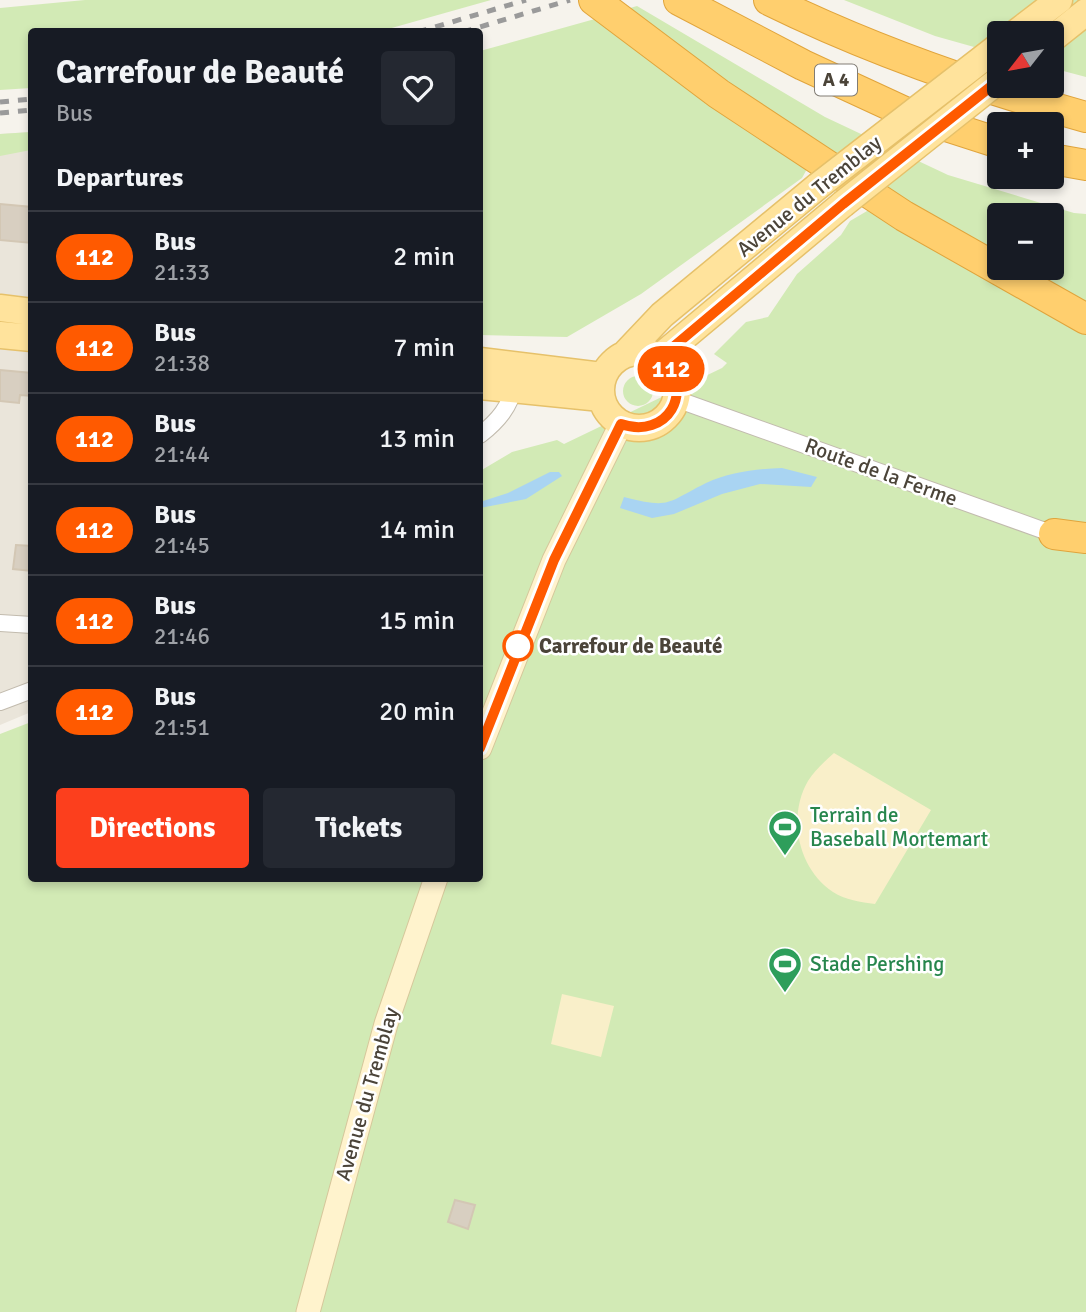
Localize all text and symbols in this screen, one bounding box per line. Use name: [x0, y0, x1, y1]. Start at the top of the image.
north arrow: [987, 21, 1064, 98]
map controls: [987, 21, 1064, 280]
button: heart: [381, 51, 455, 125]
text: Carrefour de Beauté: [56, 52, 344, 93]
road number: A 4: [815, 64, 857, 96]
text: Bus: [56, 99, 93, 128]
button: +: [987, 112, 1064, 189]
street label: Avenue du Tremblay: [731, 129, 887, 262]
text: Departures: [56, 162, 183, 194]
button: −: [987, 203, 1064, 280]
text: Bus: [154, 226, 196, 258]
text: 2 min: [393, 241, 455, 273]
text: 112: [75, 242, 114, 272]
text: 21:33: [154, 258, 210, 287]
text: Bus: [154, 317, 196, 349]
text: 7 min: [393, 332, 455, 364]
text: 112: [75, 333, 114, 363]
line badge: 112: [631, 346, 711, 392]
text: 21:38: [154, 349, 210, 378]
text: 112: [652, 354, 690, 384]
text: Bus: [154, 408, 196, 440]
text: 13 min: [379, 423, 455, 455]
text: 112: [75, 424, 114, 454]
street label: Route de la Ferme: [801, 432, 961, 512]
text: 21:44: [154, 440, 210, 469]
text: Bus: [154, 499, 196, 531]
text: 14 min: [379, 514, 455, 546]
text: 112: [75, 515, 114, 545]
text: 21:45: [154, 531, 210, 560]
text: Bus: [154, 590, 196, 622]
text: 15 min: [379, 605, 455, 637]
text: 112: [75, 606, 114, 636]
text: 21:46: [154, 622, 210, 651]
marker: Carrefour de Beauté: [503, 631, 533, 661]
place label: Carrefour de Beauté: [539, 633, 722, 659]
text: Bus: [154, 681, 196, 713]
text: 20 min: [379, 696, 455, 728]
text: 112: [75, 697, 114, 727]
text: 21:51: [154, 713, 210, 742]
button: Directions: [56, 788, 249, 868]
button: Tickets: [263, 788, 455, 868]
place label: Terrain de Baseball Mortemart: [810, 802, 988, 852]
sports icon: Terrain de Baseball Mortemart: [766, 808, 804, 857]
sports icon: Stade Pershing: [766, 945, 804, 994]
place label: Stade Pershing: [810, 951, 944, 977]
street label: Avenue du Tremblay: [330, 1004, 404, 1184]

